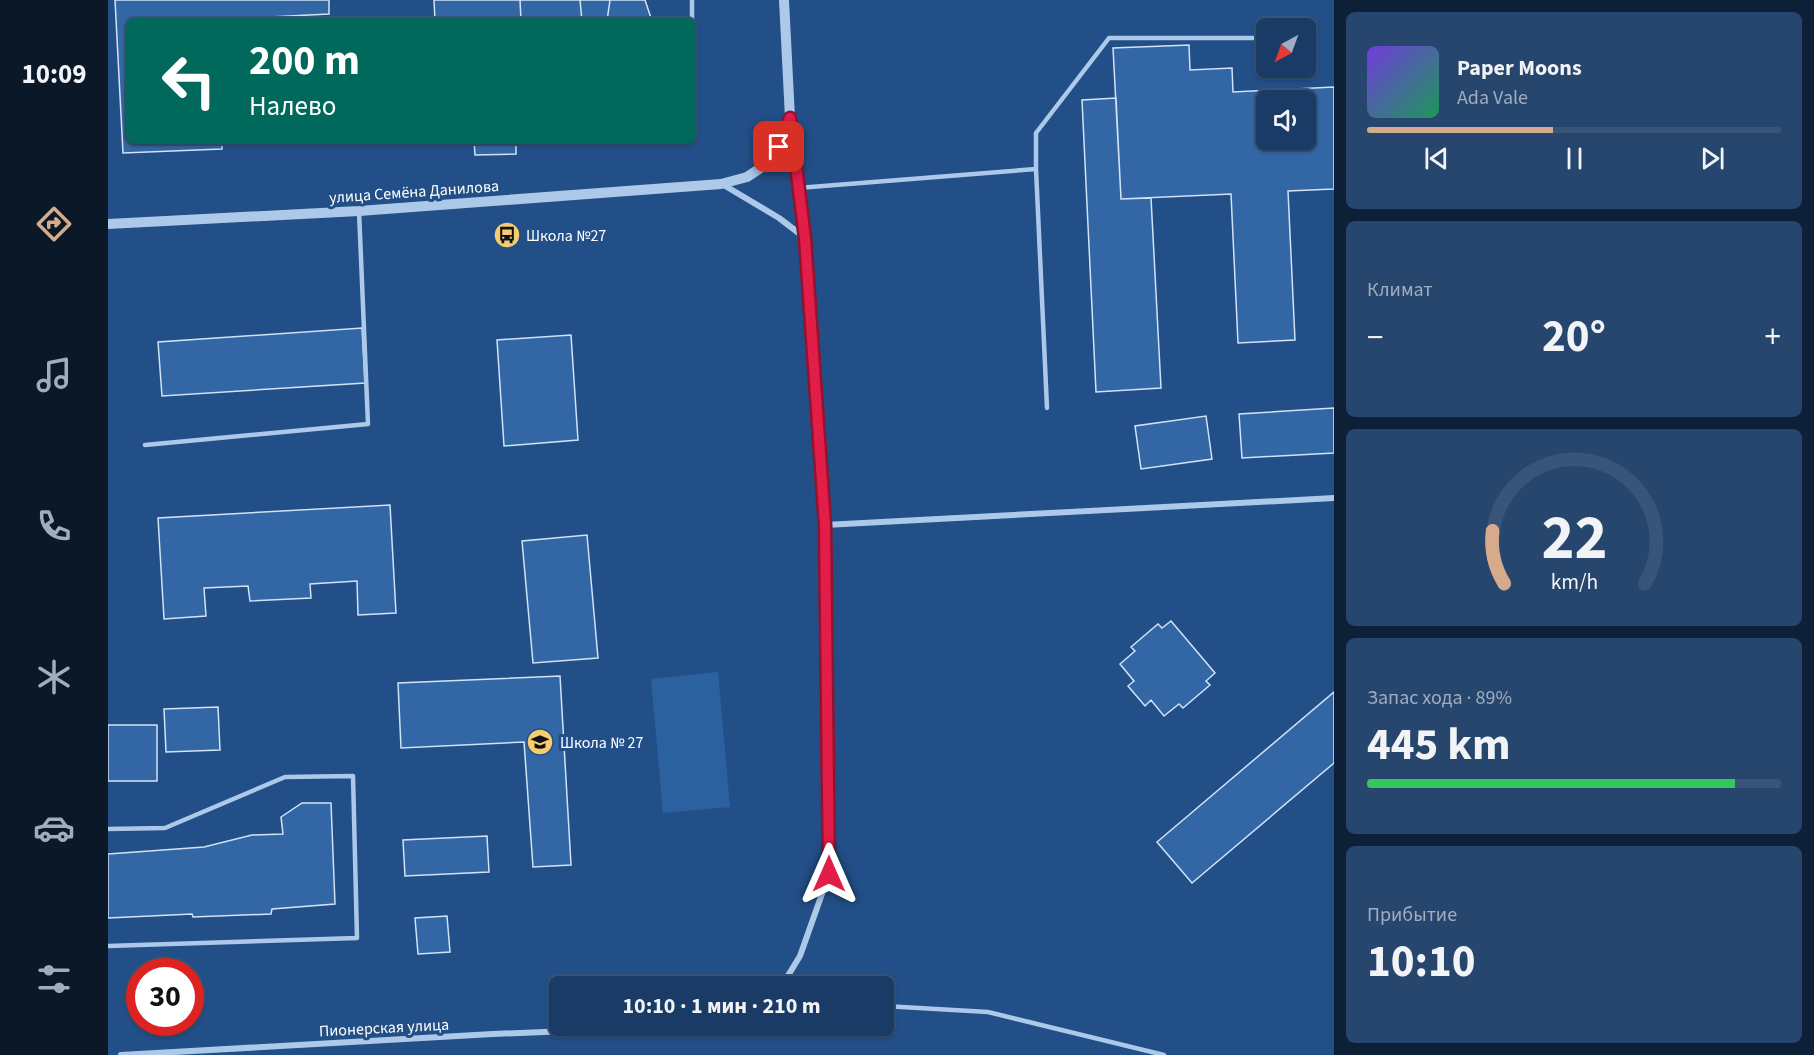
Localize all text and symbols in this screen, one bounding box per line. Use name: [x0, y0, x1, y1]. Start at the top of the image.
north arrow: [1256, 18, 1316, 78]
map controls: [1256, 18, 1316, 150]
text: 200 m: [249, 31, 360, 91]
icon: left: [150, 42, 228, 120]
text: Paper Moons: [1457, 52, 1582, 84]
text: 10:09: [21, 55, 87, 94]
text: Ada Vale: [1457, 84, 1528, 112]
text: Налево: [249, 87, 336, 126]
button: sound: [1256, 90, 1316, 150]
pin: [753, 121, 804, 172]
icon: arrive: [762, 130, 795, 163]
icon: previous: [1420, 142, 1453, 175]
icon: pause: [1558, 142, 1591, 175]
icon: next: [1696, 142, 1729, 175]
street label: улица Семёна Данилова: [328, 175, 500, 209]
icon: directions: [33, 203, 75, 245]
bus stop icon: Школа №27: [492, 220, 522, 250]
place label: Школа №27: [526, 225, 606, 247]
text: Климат: [1367, 276, 1433, 304]
text: 20°: [1542, 305, 1606, 369]
text: −: [1367, 314, 1383, 361]
text: +: [1765, 314, 1781, 361]
icon: music: [33, 354, 75, 396]
text: 22: [1541, 495, 1607, 584]
icon: phone: [33, 505, 75, 547]
text: km/h: [1550, 568, 1598, 599]
icon: climate: [33, 656, 75, 698]
text: Запас хода · 89%: [1367, 684, 1512, 712]
text: 445 km: [1367, 713, 1511, 777]
school or university icon: Школа № 27: [525, 727, 555, 757]
place label: Школа № 27: [560, 732, 644, 754]
icon: car: [33, 807, 75, 849]
position arrow: [797, 842, 861, 906]
text: Прибытие: [1367, 901, 1457, 929]
text: 10:10: [1367, 930, 1476, 994]
icon: filters: [33, 958, 75, 1000]
speed limit sign: 30: [126, 958, 204, 1036]
text: 10:10 · 1 мин · 210 m: [622, 990, 821, 1022]
street label: Пионерская улица: [318, 1014, 450, 1042]

